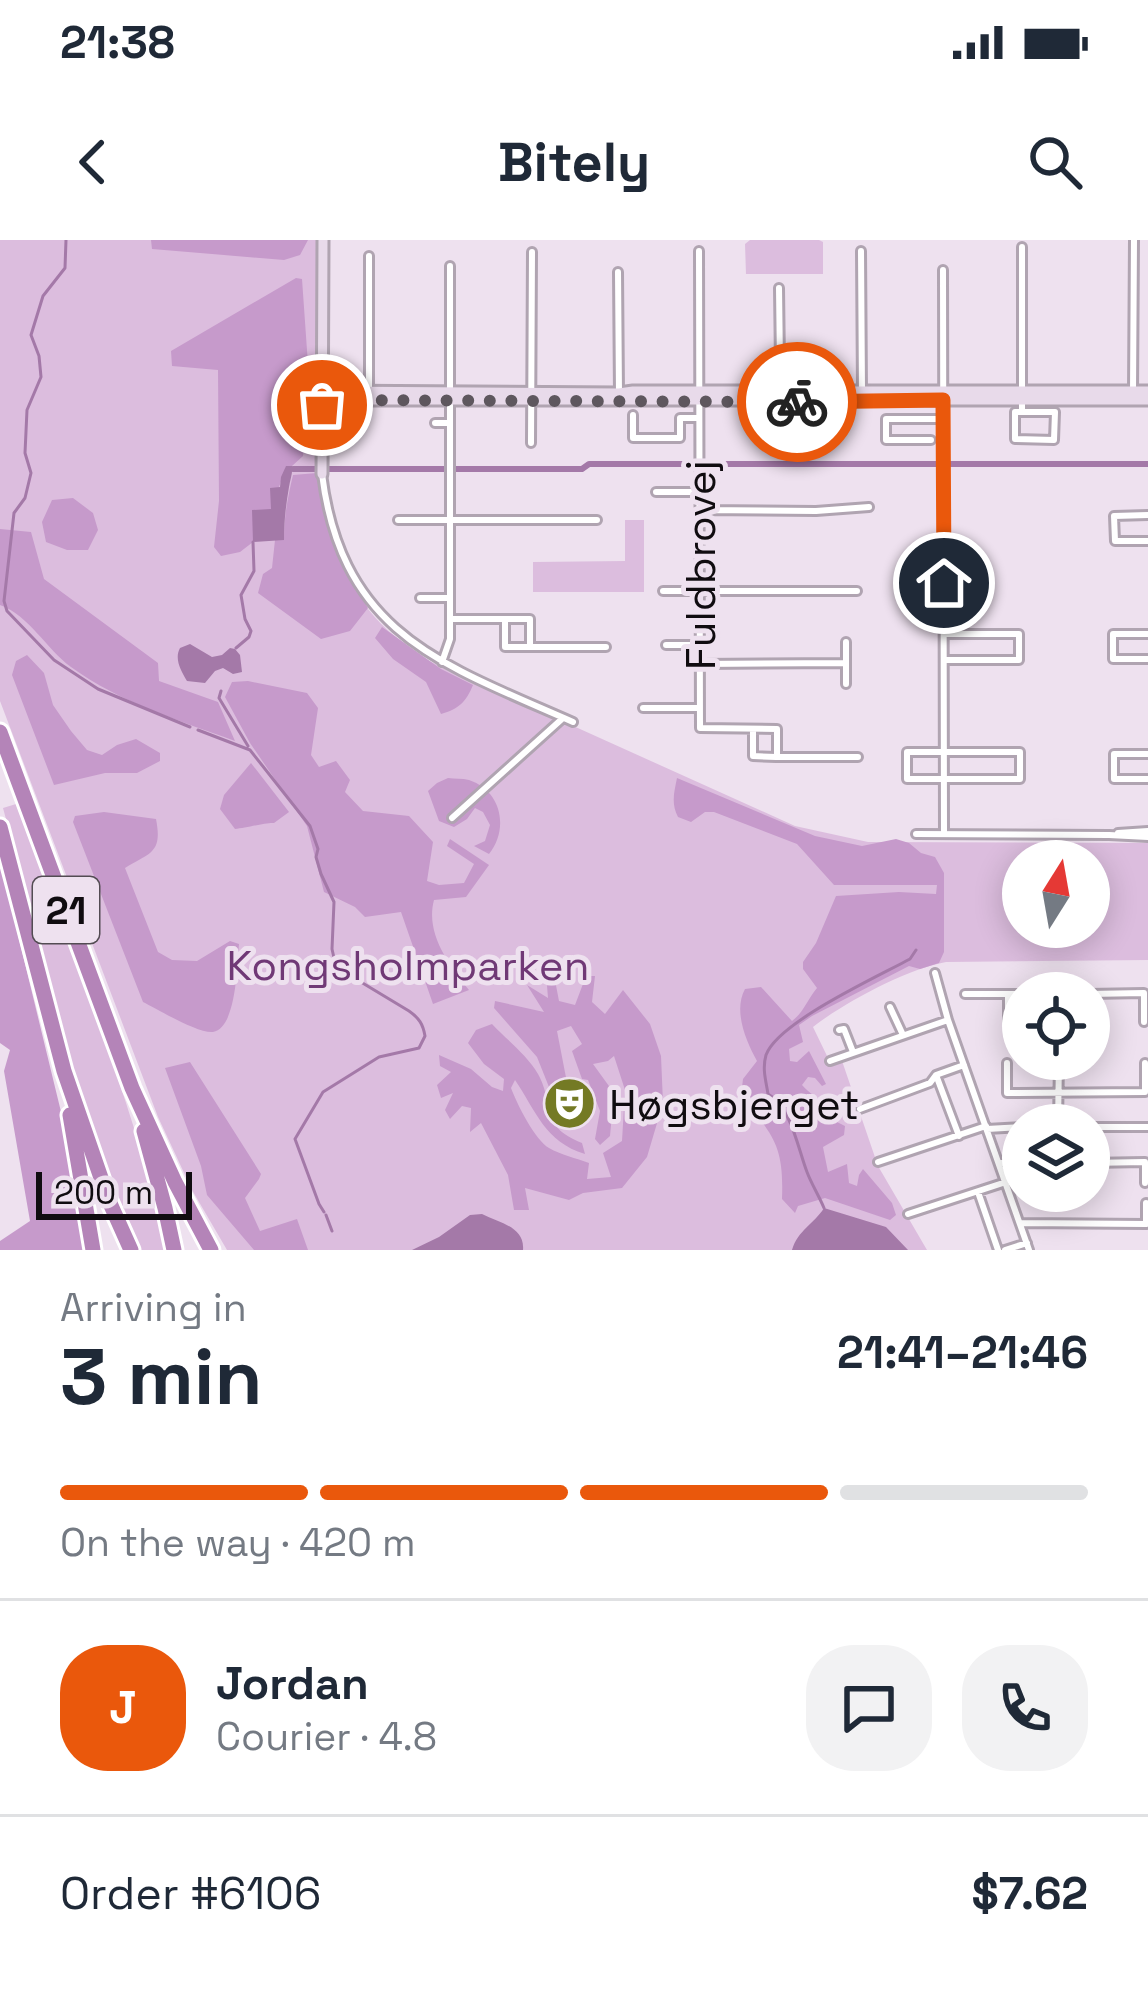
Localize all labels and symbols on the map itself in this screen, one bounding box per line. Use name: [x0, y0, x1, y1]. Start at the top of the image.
courier: [737, 342, 857, 462]
pin: [271, 354, 373, 456]
street label: Fuldbrovej: [674, 460, 727, 670]
pin: [893, 532, 995, 634]
north arrow: [1002, 840, 1110, 948]
road number: 21: [33, 877, 99, 943]
park label: Kongsholmparken: [227, 939, 589, 992]
theatre icon: Høgsbjerget: [542, 1076, 598, 1132]
place label: Høgsbjerget: [609, 1078, 859, 1131]
scale bar: [36, 1166, 192, 1219]

